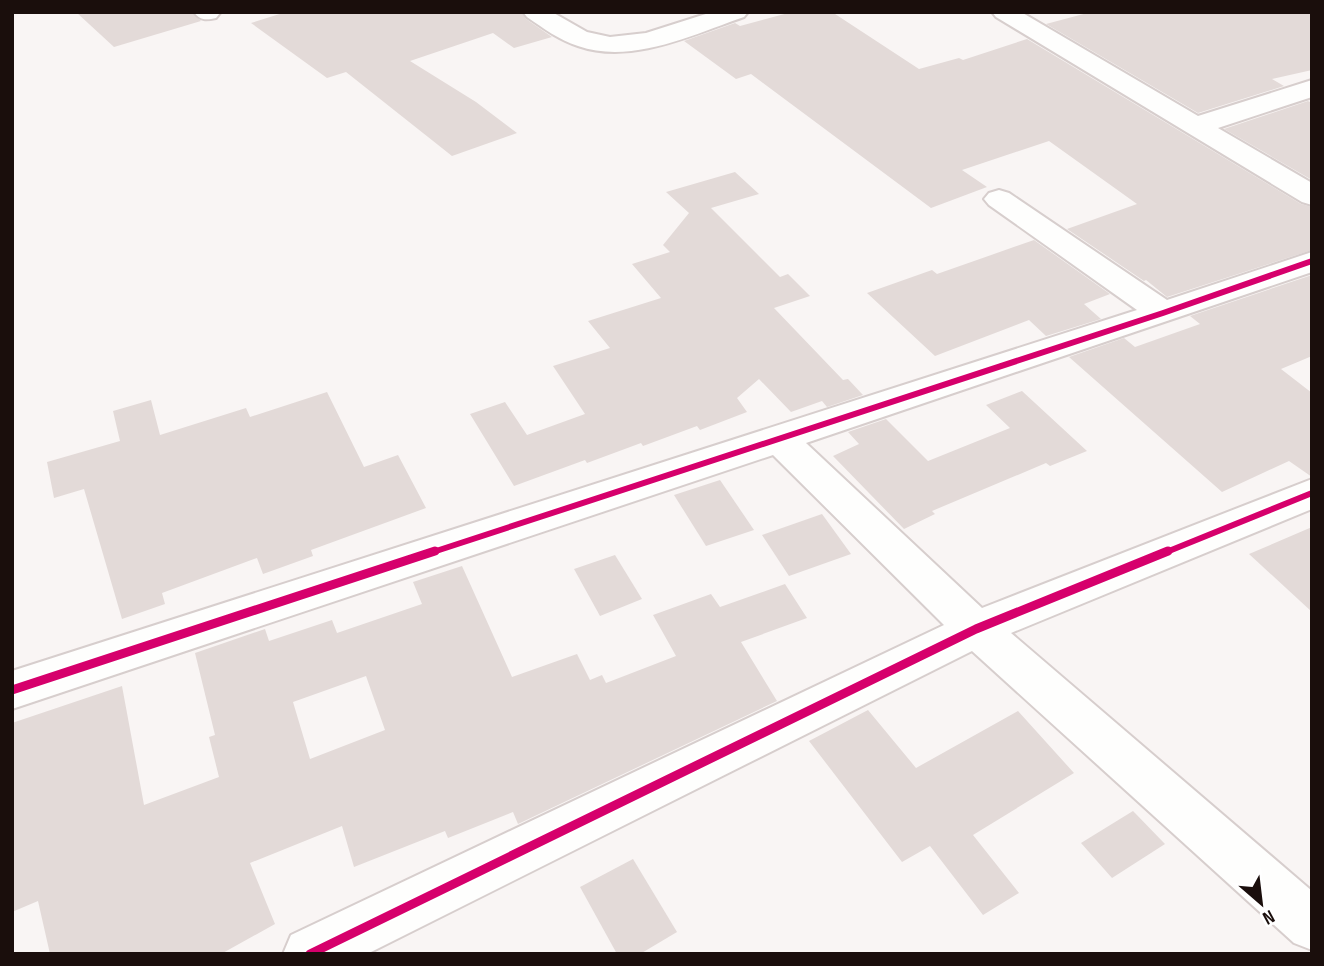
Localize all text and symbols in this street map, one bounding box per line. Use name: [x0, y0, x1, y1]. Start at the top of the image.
north arrow: [1226, 868, 1296, 938]
text: N: [1258, 904, 1278, 929]

